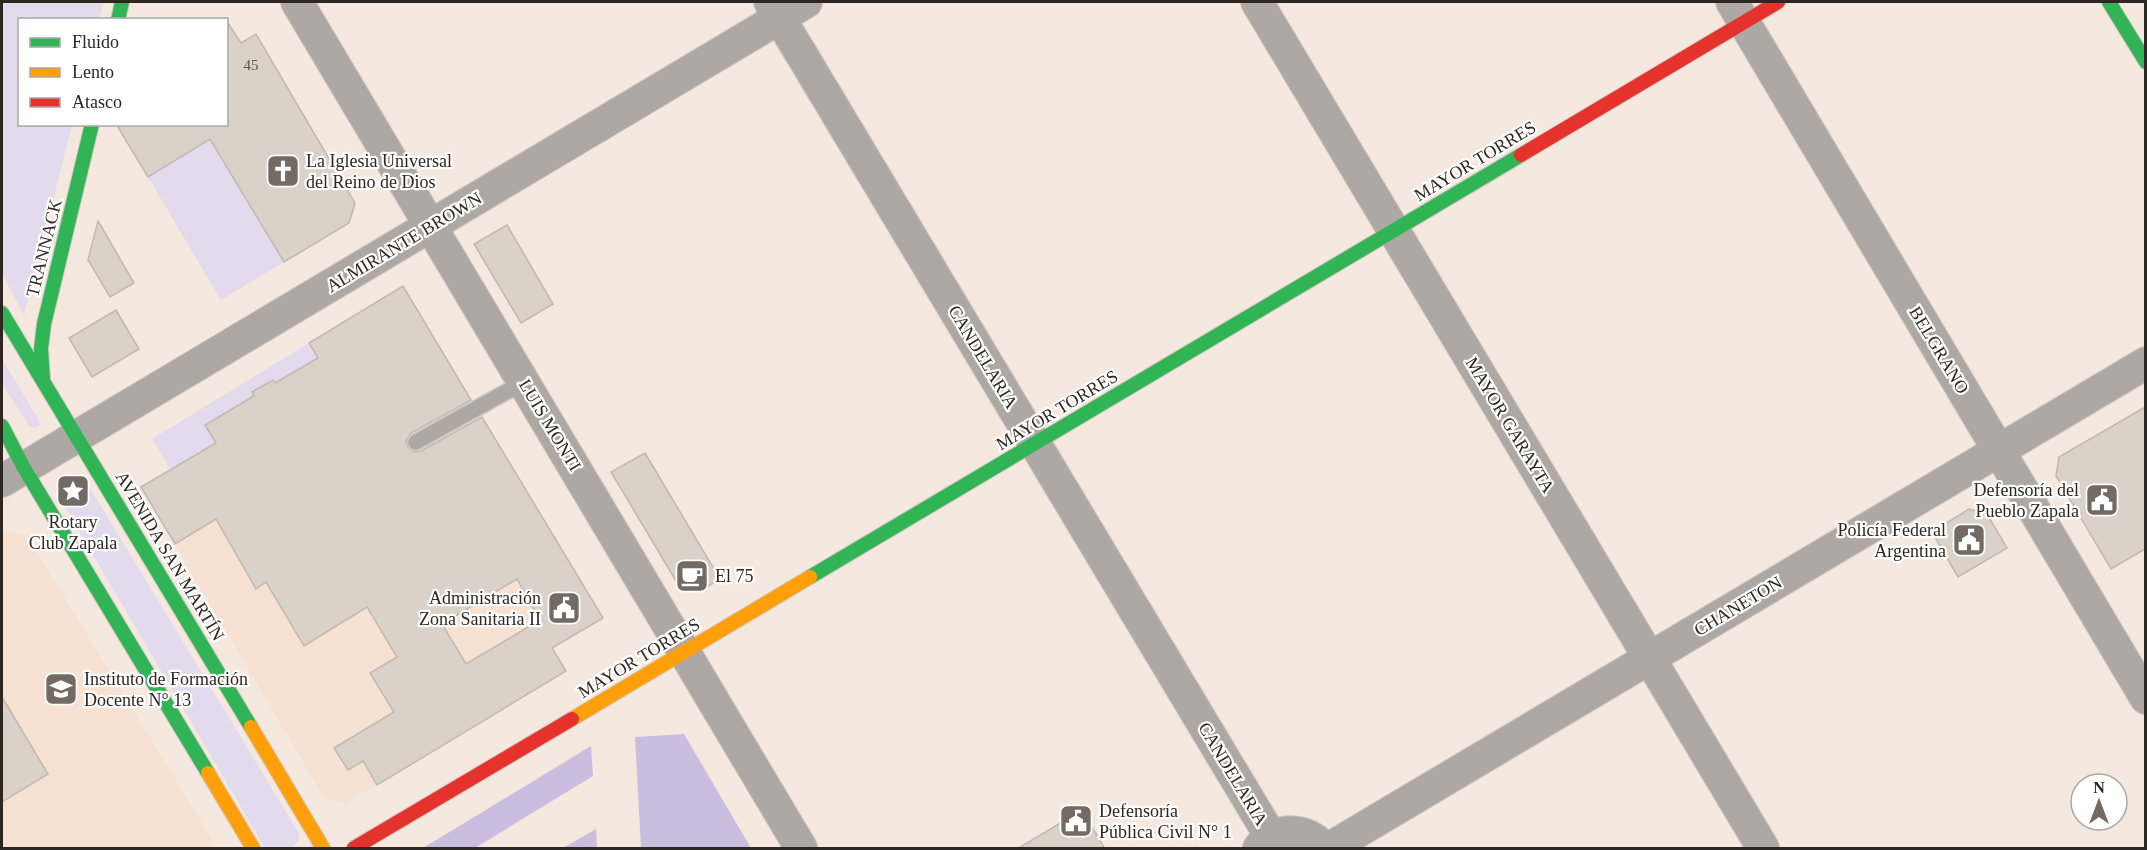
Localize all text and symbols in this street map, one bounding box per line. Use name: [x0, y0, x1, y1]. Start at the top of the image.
legend: [18, 18, 228, 126]
text: Fluido: [72, 32, 119, 52]
house number: 45: [244, 57, 259, 73]
text: Lento: [72, 62, 114, 82]
text: Atasco: [72, 92, 122, 112]
street label: MAYOR TORRES: [1411, 117, 1539, 205]
place label: La Iglesia Universal del Reino de Dios: [306, 151, 452, 192]
church icon: La Iglesia Universal del Reino de Dios: [265, 153, 301, 189]
street label: ALMIRANTE BROWN: [323, 188, 485, 296]
street label: TRANNACK: [22, 197, 66, 299]
street label: CANDELARIA: [944, 302, 1022, 412]
street label: BELGRANO: [1905, 303, 1973, 397]
street label: MAYOR GARAYTA: [1462, 354, 1558, 496]
street label: MAYOR TORRES: [993, 366, 1121, 454]
street label: LUIS MONTI: [515, 375, 585, 475]
street label: AVENIDA SAN MARTÍN: [112, 467, 229, 644]
place icon: Rotary Club Zapala: [55, 473, 91, 509]
place label: Defensoría del Pueblo Zapala: [1974, 480, 2079, 521]
public building icon: Defensoría del Pueblo Zapala: [2084, 482, 2120, 518]
place label: Rotary Club Zapala: [29, 512, 117, 553]
place label: Policía Federal Argentina: [1838, 520, 1946, 561]
public building icon: Policía Federal Argentina: [1951, 522, 1987, 558]
cafe icon: El 75: [674, 558, 710, 594]
place label: El 75: [715, 566, 754, 586]
street label: CHANETON: [1691, 572, 1785, 640]
place label: Administración Zona Sanitaria II: [419, 588, 541, 629]
public building icon: Administración Zona Sanitaria II: [546, 590, 582, 626]
street label: MAYOR TORRES: [575, 614, 703, 702]
place label: Instituto de Formación Docente N° 13: [84, 669, 248, 710]
school or university icon: Instituto de Formación Docente N° 13: [43, 671, 79, 707]
street label: CANDELARIA: [1194, 719, 1272, 829]
north arrow: [2069, 772, 2129, 832]
text: N: [2093, 779, 2105, 796]
place label: Defensoría Pública Civil N° 1: [1099, 801, 1232, 842]
public building icon: Defensoría Pública Civil N° 1: [1058, 803, 1094, 839]

